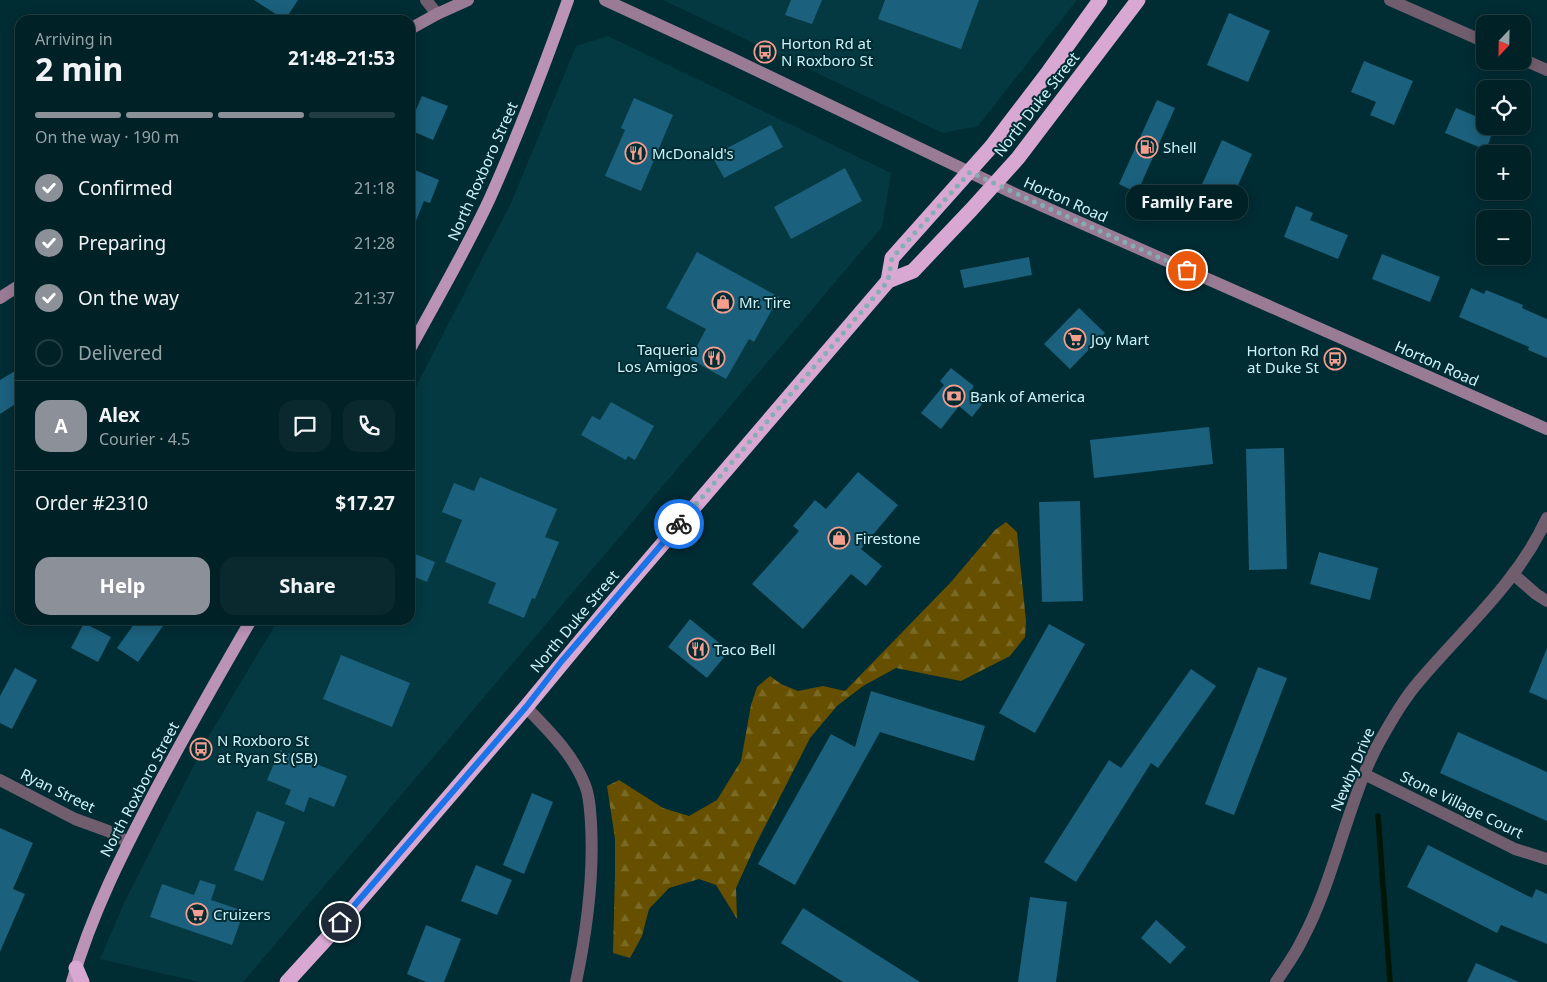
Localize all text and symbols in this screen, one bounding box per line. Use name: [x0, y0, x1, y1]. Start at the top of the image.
north arrow: [1476, 15, 1531, 70]
map controls: [1476, 15, 1531, 265]
text: Arriving in: [35, 28, 113, 50]
place label: Horton Rd at N Roxboro St: [781, 33, 874, 70]
bus stop icon: Horton Rd at N Roxboro St: [753, 40, 777, 64]
text: 21:48–21:53: [288, 45, 395, 71]
text: 2 min: [35, 47, 123, 90]
street label: North Duke Street: [989, 47, 1084, 160]
button: locate: [1476, 80, 1531, 135]
street label: North Roxboro Street: [442, 98, 522, 244]
text: On the way · 190 m: [35, 126, 179, 148]
fuel station icon: Shell: [1135, 135, 1159, 159]
place label: Shell: [1163, 137, 1197, 157]
restaurant icon: McDonald's: [624, 141, 648, 165]
place label: McDonald's: [652, 143, 734, 163]
button: +: [1476, 145, 1531, 200]
street label: Horton Road: [1021, 172, 1111, 226]
icon: check: [35, 174, 63, 202]
text: Confirmed: [78, 175, 173, 201]
text: 21:18: [354, 177, 395, 199]
callout: Family Fare: [1126, 185, 1248, 220]
text: Family Fare: [1141, 191, 1233, 213]
button: −: [1476, 210, 1531, 265]
icon: check: [35, 229, 63, 257]
text: Preparing: [78, 230, 166, 256]
text: 21:28: [354, 232, 395, 254]
pin: [1166, 249, 1208, 291]
icon: bag: [1173, 256, 1201, 284]
icon: check: [35, 284, 63, 312]
text: On the way: [78, 285, 179, 311]
text: 21:37: [354, 287, 395, 309]
shop icon: Mr. Tire: [711, 290, 735, 314]
place label: Mr. Tire: [739, 292, 791, 312]
supermarket icon: Joy Mart: [1063, 327, 1087, 351]
place label: Joy Mart: [1089, 329, 1150, 349]
street label: Horton Road: [1392, 336, 1482, 390]
place label: Taqueria Los Amigos: [617, 339, 698, 376]
text: Delivered: [78, 340, 163, 366]
place label: Horton Rd at Duke St: [1246, 340, 1320, 377]
restaurant icon: Taqueria Los Amigos: [702, 346, 726, 370]
bus stop icon: Horton Rd at Duke St: [1323, 347, 1347, 371]
bank icon: Bank of America: [942, 384, 966, 408]
place label: Bank of America: [970, 386, 1085, 406]
button: chat: [279, 400, 331, 452]
button: phone: [343, 400, 395, 452]
text: Alex: [99, 402, 140, 428]
text: A: [54, 413, 68, 439]
text: Courier · 4.5: [99, 428, 190, 450]
text: Order #2310: [35, 490, 148, 516]
text: $17.27: [335, 490, 395, 516]
courier: [654, 499, 704, 549]
icon: bike: [665, 510, 693, 538]
shop icon: Firestone: [827, 526, 851, 550]
place label: Firestone: [855, 528, 920, 548]
button: Help: [35, 557, 210, 615]
button: Share: [220, 557, 395, 615]
street label: North Duke Street: [525, 565, 623, 676]
restaurant icon: Taco Bell: [686, 637, 710, 661]
place label: Taco Bell: [714, 639, 776, 659]
street label: North Roxboro Street: [95, 717, 183, 860]
street label: Newby Drive: [1325, 724, 1379, 814]
place label: N Roxboro St at Ryan St (SB): [217, 730, 318, 767]
bus stop icon: N Roxboro St at Ryan St (SB): [189, 737, 213, 761]
street label: Ryan Street: [17, 763, 99, 817]
street label: Stone Village Court: [1397, 766, 1527, 843]
pin: [319, 901, 361, 943]
supermarket icon: Cruizers: [185, 902, 209, 926]
place label: Cruizers: [213, 904, 271, 924]
icon: home: [326, 908, 354, 936]

